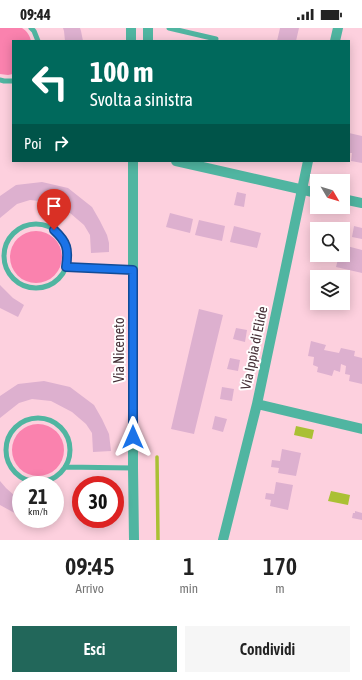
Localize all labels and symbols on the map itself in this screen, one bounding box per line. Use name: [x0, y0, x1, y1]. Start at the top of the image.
north arrow: [310, 174, 350, 214]
pin: [37, 189, 71, 230]
street label: Via Ippia di Elide: [237, 305, 271, 391]
street label: Via Niceneto: [111, 317, 127, 383]
position arrow: [112, 416, 154, 458]
speed limit sign: 30: [72, 476, 124, 528]

